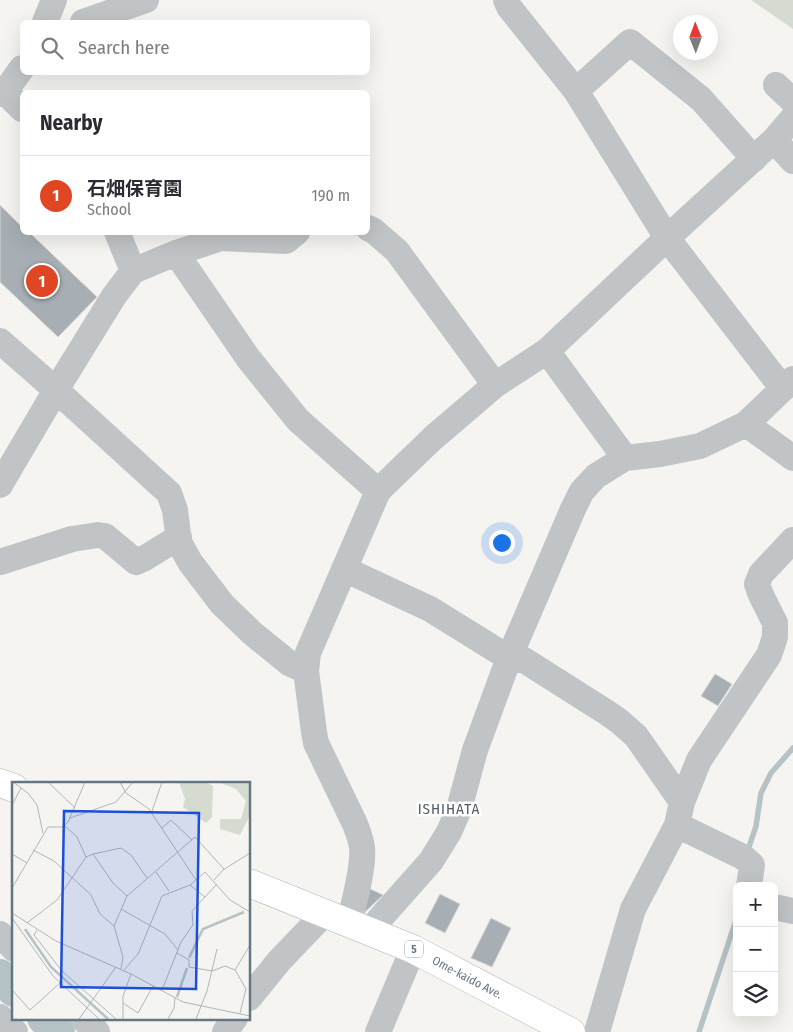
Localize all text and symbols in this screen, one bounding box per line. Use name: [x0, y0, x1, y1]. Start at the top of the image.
north arrow: [673, 15, 718, 60]
search box: [20, 20, 370, 75]
icon: search: [38, 34, 66, 62]
text: Search here: [78, 36, 170, 59]
text: Nearby: [40, 110, 102, 136]
text: 石畑保育園: [87, 177, 182, 200]
text: 1: [53, 186, 59, 205]
text: 190 m: [312, 186, 350, 205]
text: School: [87, 200, 131, 219]
pin: 1: [26, 262, 58, 300]
your location: [489, 530, 515, 556]
inset map: [12, 782, 250, 1020]
district label: ISHIHATA: [418, 800, 480, 818]
map controls: [733, 882, 778, 1017]
button: +: [733, 882, 778, 927]
button: −: [733, 927, 778, 972]
road number: 5: [405, 941, 423, 958]
street label: Ome-kaido Ave.: [430, 953, 505, 1002]
button: layers: [733, 972, 778, 1017]

